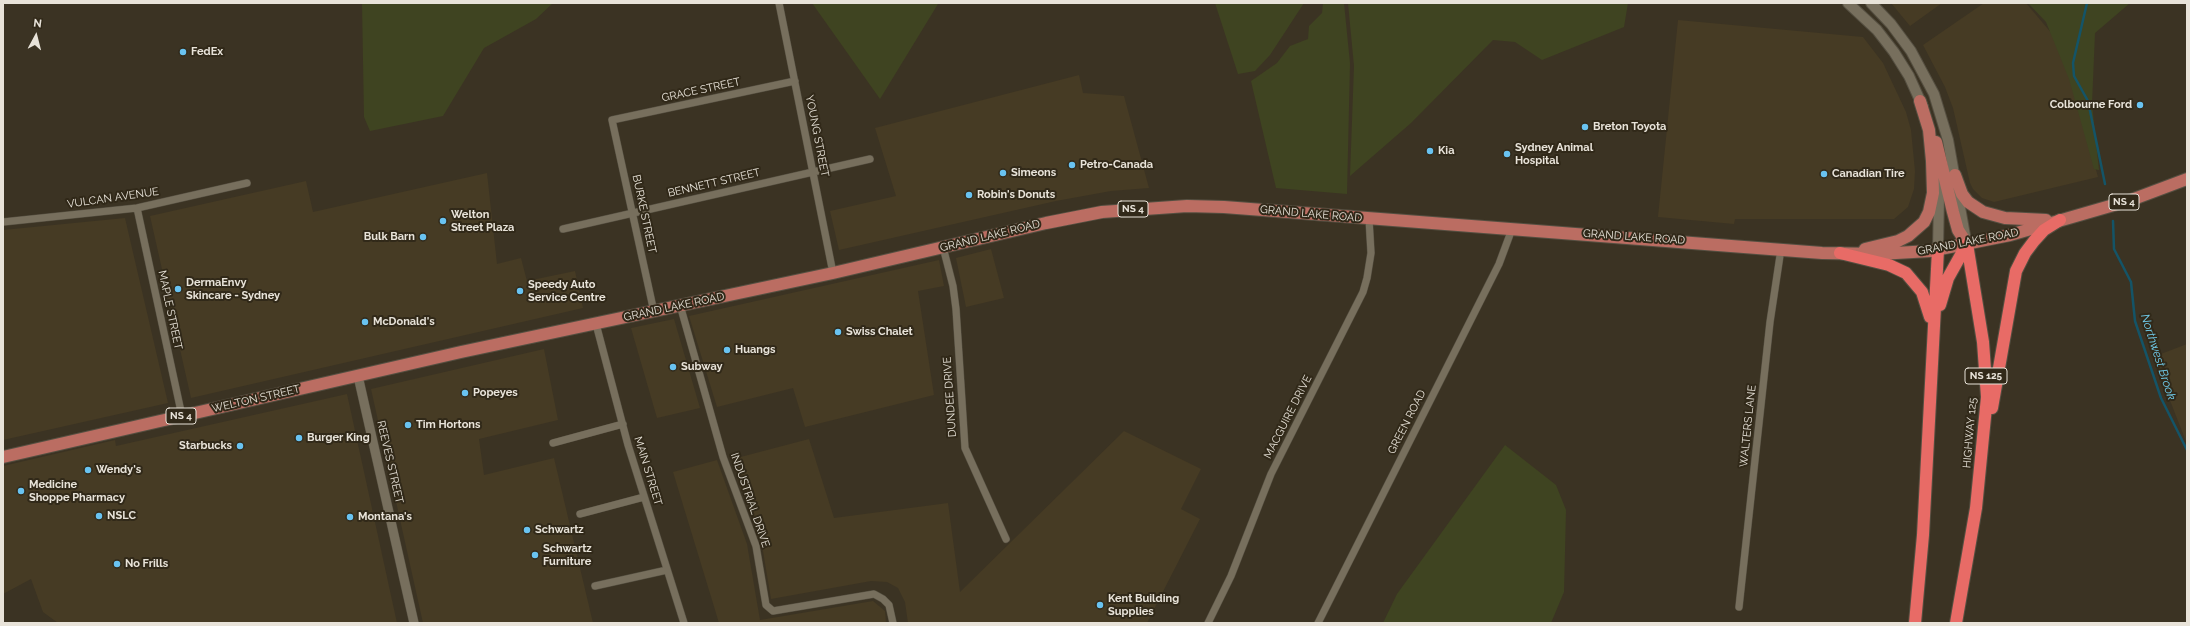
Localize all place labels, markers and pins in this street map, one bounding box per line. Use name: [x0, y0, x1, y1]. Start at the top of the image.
place label: FedEx: [191, 45, 223, 59]
marker: FedEx: [178, 47, 188, 57]
place label: Colbourne Ford: [2050, 98, 2132, 112]
marker: Colbourne Ford: [2135, 100, 2145, 110]
place label: Breton Toyota: [1593, 120, 1666, 134]
marker: Breton Toyota: [1580, 122, 1590, 132]
place label: Sydney Animal Hospital: [1515, 141, 1593, 167]
place label: Kia: [1438, 144, 1454, 158]
marker: Kia: [1425, 146, 1435, 156]
marker: Sydney Animal Hospital: [1502, 149, 1512, 159]
place label: Petro-Canada: [1080, 158, 1153, 172]
marker: Petro-Canada: [1067, 160, 1077, 170]
place label: Simeons: [1011, 166, 1056, 180]
place label: Canadian Tire: [1832, 167, 1905, 181]
marker: Simeons: [998, 168, 1008, 178]
marker: Canadian Tire: [1819, 169, 1829, 179]
place label: Robin's Donuts: [977, 188, 1055, 202]
marker: Robin's Donuts: [964, 190, 974, 200]
place label: Welton Street Plaza: [451, 208, 514, 234]
marker: Welton Street Plaza: [438, 216, 448, 226]
place label: Bulk Barn: [364, 230, 415, 244]
marker: Bulk Barn: [418, 232, 428, 242]
place label: DermaEnvy Skincare - Sydney: [186, 276, 280, 302]
place label: Speedy Auto Service Centre: [528, 278, 606, 304]
marker: DermaEnvy Skincare - Sydney: [173, 284, 183, 294]
marker: Speedy Auto Service Centre: [515, 286, 525, 296]
place label: McDonald's: [373, 315, 435, 329]
marker: McDonald's: [360, 317, 370, 327]
place label: Swiss Chalet: [846, 325, 913, 339]
marker: Swiss Chalet: [833, 327, 843, 337]
place label: Huangs: [735, 343, 775, 357]
marker: Huangs: [722, 345, 732, 355]
place label: Subway: [681, 360, 723, 374]
marker: Subway: [668, 362, 678, 372]
place label: Popeyes: [473, 386, 518, 400]
marker: Popeyes: [460, 388, 470, 398]
place label: Tim Hortons: [416, 418, 480, 432]
marker: Tim Hortons: [403, 420, 413, 430]
place label: Burger King: [307, 431, 370, 445]
marker: Burger King: [294, 433, 304, 443]
place label: Starbucks: [179, 439, 232, 453]
marker: Starbucks: [235, 441, 245, 451]
place label: Wendy's: [96, 463, 141, 477]
marker: Wendy's: [83, 465, 93, 475]
place label: Medicine Shoppe Pharmacy: [29, 478, 125, 504]
marker: Medicine Shoppe Pharmacy: [16, 486, 26, 496]
place label: NSLC: [107, 509, 136, 523]
place label: Montana's: [358, 510, 412, 524]
marker: NSLC: [94, 511, 104, 521]
marker: Montana's: [345, 512, 355, 522]
place label: Schwartz: [535, 523, 584, 537]
marker: Schwartz: [522, 525, 532, 535]
place label: Schwartz Furniture: [543, 542, 592, 568]
marker: Schwartz Furniture: [530, 550, 540, 560]
place label: No Frills: [125, 557, 168, 571]
marker: No Frills: [112, 559, 122, 569]
place label: Kent Building Supplies: [1108, 592, 1179, 618]
marker: Kent Building Supplies: [1095, 600, 1105, 610]

